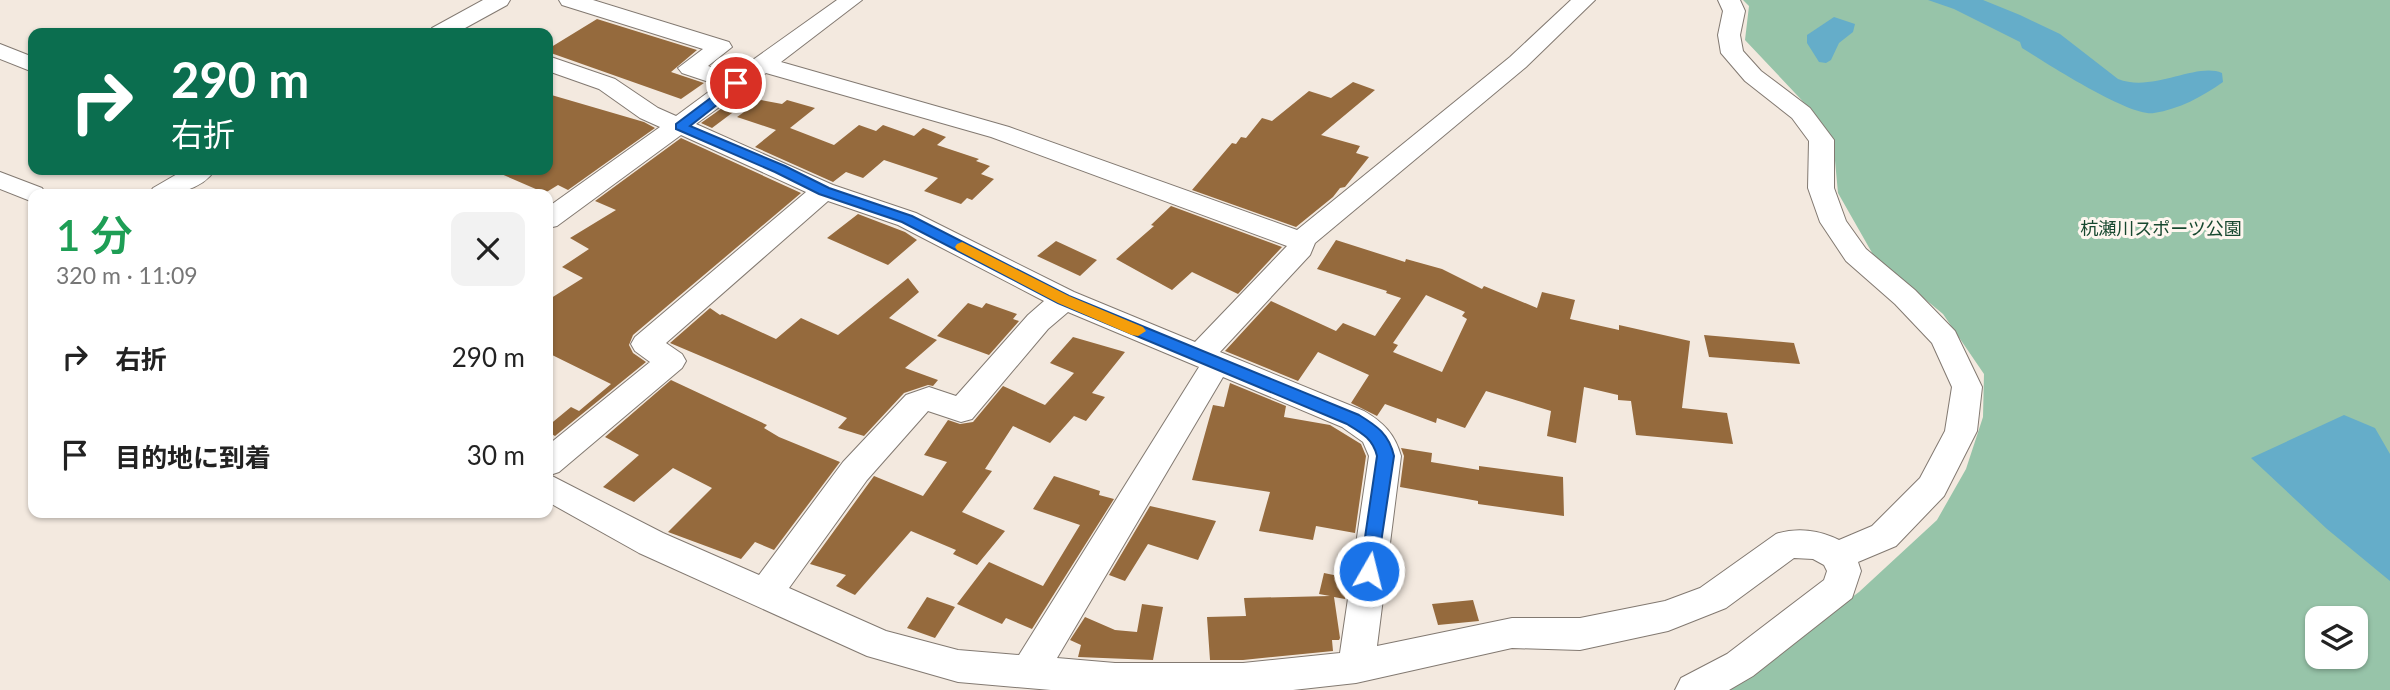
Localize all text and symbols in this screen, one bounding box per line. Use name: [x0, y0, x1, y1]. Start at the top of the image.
text: 290 m: [171, 50, 309, 108]
pin: [706, 53, 766, 113]
icon: right: [56, 56, 147, 147]
icon: arrive: [717, 64, 755, 102]
text: 右折: [171, 114, 235, 153]
text: 1 分: [56, 210, 133, 260]
button: close: [451, 212, 525, 286]
park label: 杭瀬川スポーツ公園: [2080, 217, 2242, 239]
text: 320 m · 11:09: [56, 261, 198, 289]
icon: right: [56, 338, 94, 376]
text: 290 m: [452, 341, 525, 373]
text: 右折: [115, 343, 167, 375]
icon: arrive: [56, 436, 94, 474]
text: 30 m: [467, 439, 525, 471]
text: 目的地に到着: [115, 441, 271, 473]
position arrow: [1332, 534, 1406, 608]
map controls: [2305, 606, 2368, 669]
button: layers: [2305, 606, 2368, 669]

